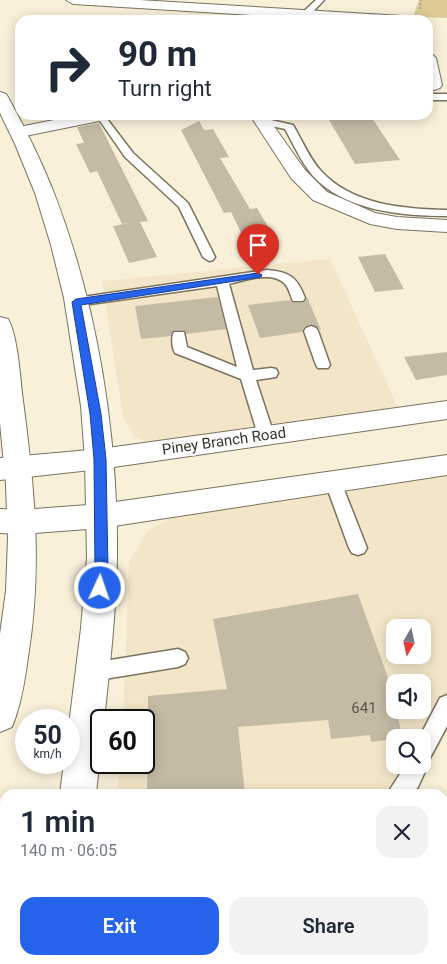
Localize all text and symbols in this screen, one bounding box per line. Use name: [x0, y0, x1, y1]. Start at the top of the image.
text: 90 m: [118, 34, 197, 75]
icon: right: [35, 35, 100, 100]
text: Turn right: [118, 76, 212, 101]
pin: [237, 224, 279, 275]
icon: arrive: [244, 231, 272, 259]
street label: Piney Branch Road: [161, 423, 287, 459]
position arrow: [73, 561, 125, 613]
north arrow: [386, 619, 431, 664]
map controls: [386, 619, 431, 774]
button: sound: [386, 674, 431, 719]
house number: 641: [351, 699, 377, 717]
speed limit sign: 60: [90, 709, 155, 774]
text: 50: [33, 721, 62, 750]
button: search: [386, 729, 431, 774]
text: km/h: [33, 747, 62, 761]
text: 1 min: [20, 804, 95, 839]
button: close: [376, 806, 428, 858]
text: 140 m · 06:05: [20, 841, 117, 860]
button: Exit: [20, 897, 219, 955]
button: Share: [229, 897, 428, 955]

